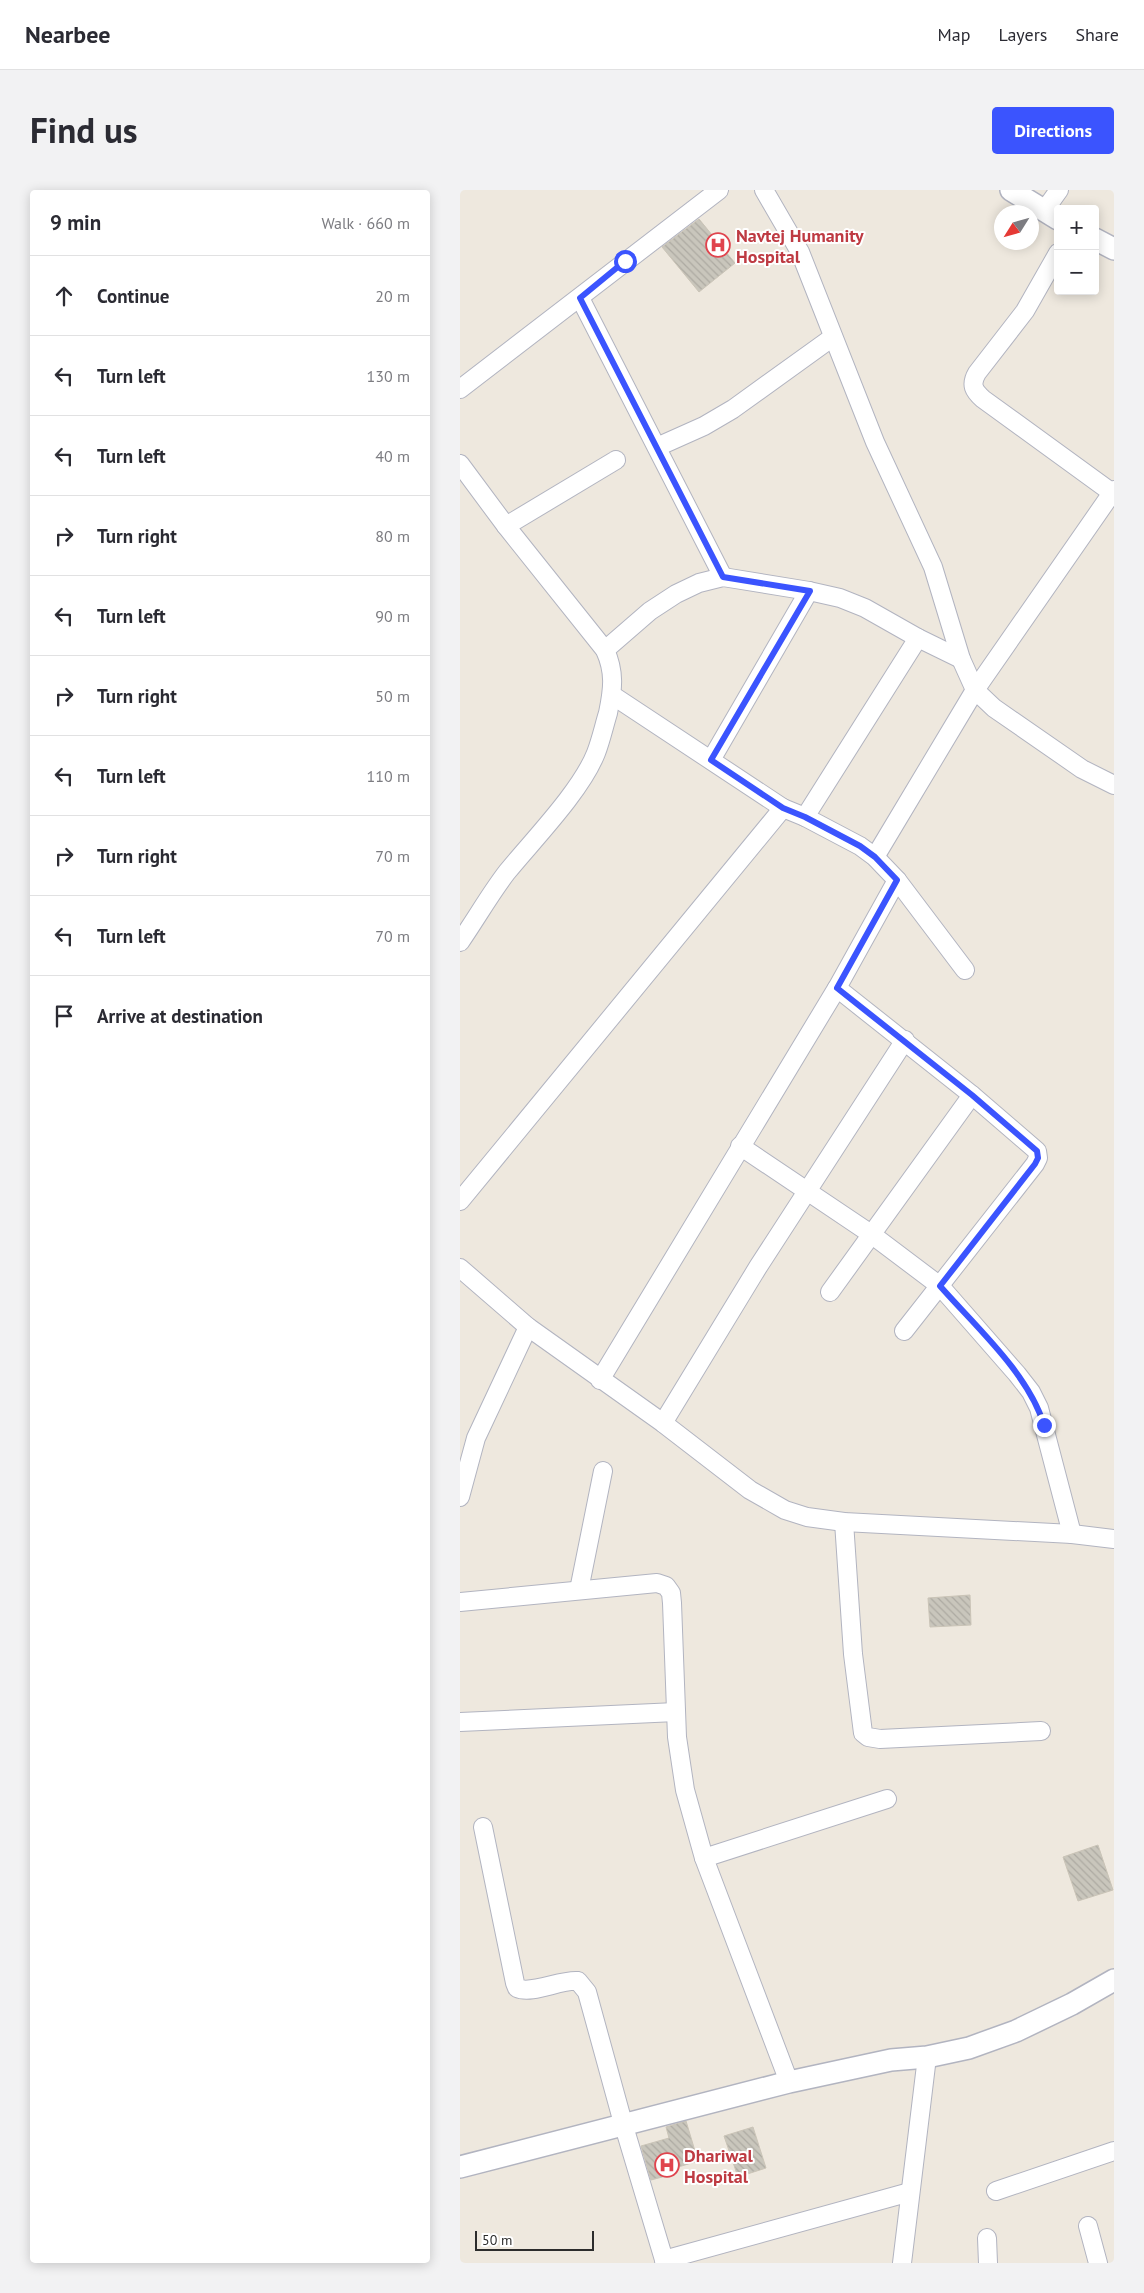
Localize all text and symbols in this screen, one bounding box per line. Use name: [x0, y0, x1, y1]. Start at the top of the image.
text: Nearbee: [25, 19, 110, 50]
text: Map: [938, 23, 970, 46]
text: Layers: [998, 23, 1047, 46]
text: Share: [1075, 23, 1119, 46]
text: Find us: [30, 107, 138, 153]
button: Directions: [992, 107, 1114, 154]
north arrow: [994, 205, 1039, 250]
map controls: [1054, 205, 1099, 295]
button: +: [1054, 205, 1099, 250]
text: 9 min: [50, 209, 101, 236]
text: Walk · 660 m: [321, 213, 410, 233]
place label: Navtej Humanity Hospital: [736, 224, 864, 268]
hospital icon: Navtej Humanity Hospital: [705, 232, 731, 258]
route start: [614, 250, 637, 273]
button: −: [1054, 250, 1099, 295]
icon: ahead: [50, 282, 78, 310]
text: Continue: [97, 284, 169, 308]
text: 20 m: [375, 286, 410, 306]
icon: left: [50, 362, 78, 390]
text: Turn left: [97, 364, 166, 388]
text: 130 m: [367, 366, 410, 386]
icon: left: [50, 442, 78, 470]
text: Turn left: [97, 444, 166, 468]
text: 40 m: [375, 446, 410, 466]
icon: right: [50, 522, 78, 550]
text: Turn right: [97, 524, 177, 548]
text: 80 m: [375, 526, 410, 546]
icon: left: [50, 602, 78, 630]
text: Turn left: [97, 604, 166, 628]
text: 90 m: [375, 606, 410, 626]
icon: right: [50, 682, 78, 710]
text: Turn right: [97, 684, 177, 708]
text: 50 m: [375, 686, 410, 706]
icon: left: [50, 762, 78, 790]
text: Turn left: [97, 764, 166, 788]
text: 110 m: [367, 766, 410, 786]
icon: right: [50, 842, 78, 870]
text: Turn right: [97, 844, 177, 868]
text: 70 m: [375, 846, 410, 866]
icon: left: [50, 922, 78, 950]
text: Turn left: [97, 924, 166, 948]
text: 70 m: [375, 926, 410, 946]
icon: arrive: [50, 1002, 78, 1030]
text: Arrive at destination: [97, 1004, 263, 1028]
route end: [1033, 1414, 1056, 1437]
place label: Dhariwal Hospital: [684, 2144, 753, 2188]
hospital icon: Dhariwal Hospital: [654, 2152, 680, 2178]
scale bar: [475, 2228, 594, 2251]
text: 50 m: [482, 2231, 512, 2249]

